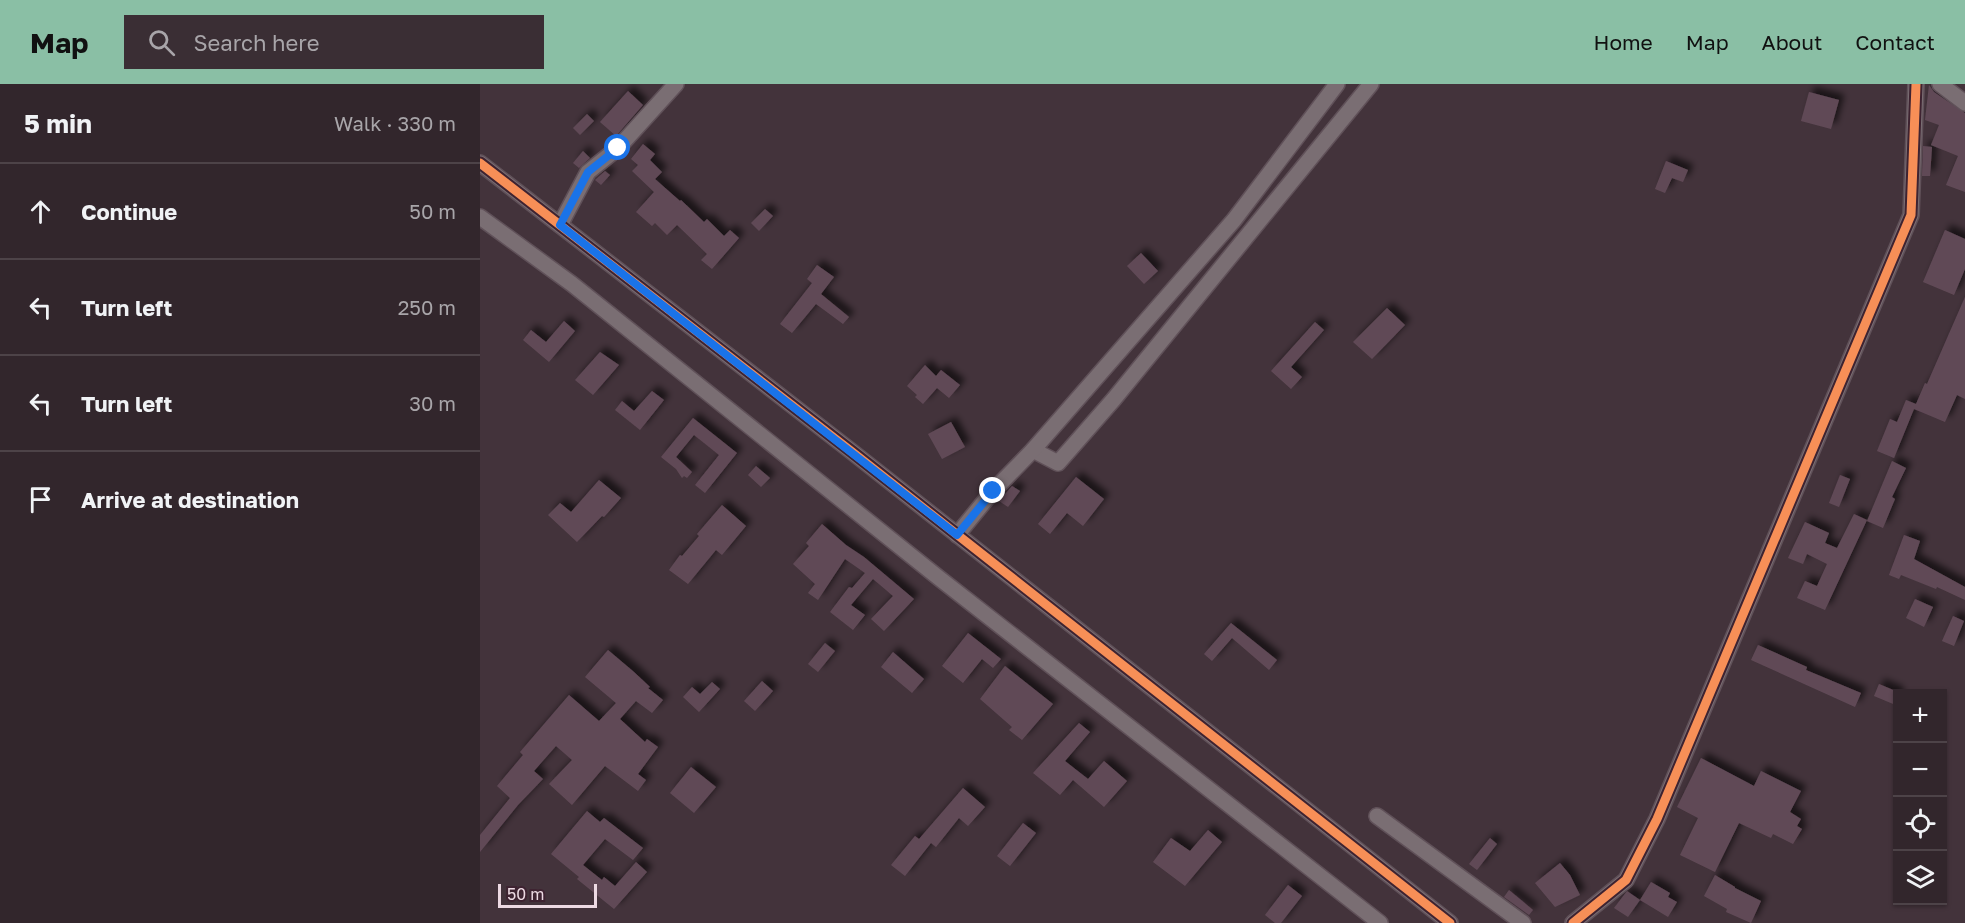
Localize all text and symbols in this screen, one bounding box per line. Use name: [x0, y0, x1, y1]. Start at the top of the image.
search box: [124, 15, 544, 69]
text: Map: [30, 26, 88, 59]
icon: search: [145, 26, 178, 59]
text: Search here: [193, 29, 319, 56]
text: Home: [1593, 29, 1653, 55]
text: Map: [1686, 29, 1729, 55]
text: About: [1762, 29, 1822, 55]
text: Contact: [1855, 29, 1935, 55]
text: 5 min: [24, 108, 92, 139]
text: Walk · 330 m: [334, 111, 456, 135]
route start: [604, 134, 630, 160]
icon: ahead: [24, 195, 57, 228]
text: Continue: [81, 198, 177, 225]
text: 50 m: [409, 199, 456, 223]
icon: left: [24, 291, 57, 324]
text: Turn left: [81, 294, 172, 321]
text: 250 m: [398, 295, 456, 319]
icon: left: [24, 387, 57, 420]
text: Turn left: [81, 390, 172, 417]
text: 30 m: [409, 391, 456, 415]
route end: [979, 477, 1005, 503]
icon: arrive: [24, 483, 57, 516]
text: Arrive at destination: [81, 486, 299, 513]
map controls: [1893, 689, 1947, 905]
button: +: [1893, 689, 1947, 743]
button: −: [1893, 743, 1947, 797]
button: locate: [1893, 797, 1947, 851]
button: layers: [1893, 851, 1947, 905]
scale bar: [498, 881, 597, 908]
text: 50 m: [507, 884, 544, 904]

